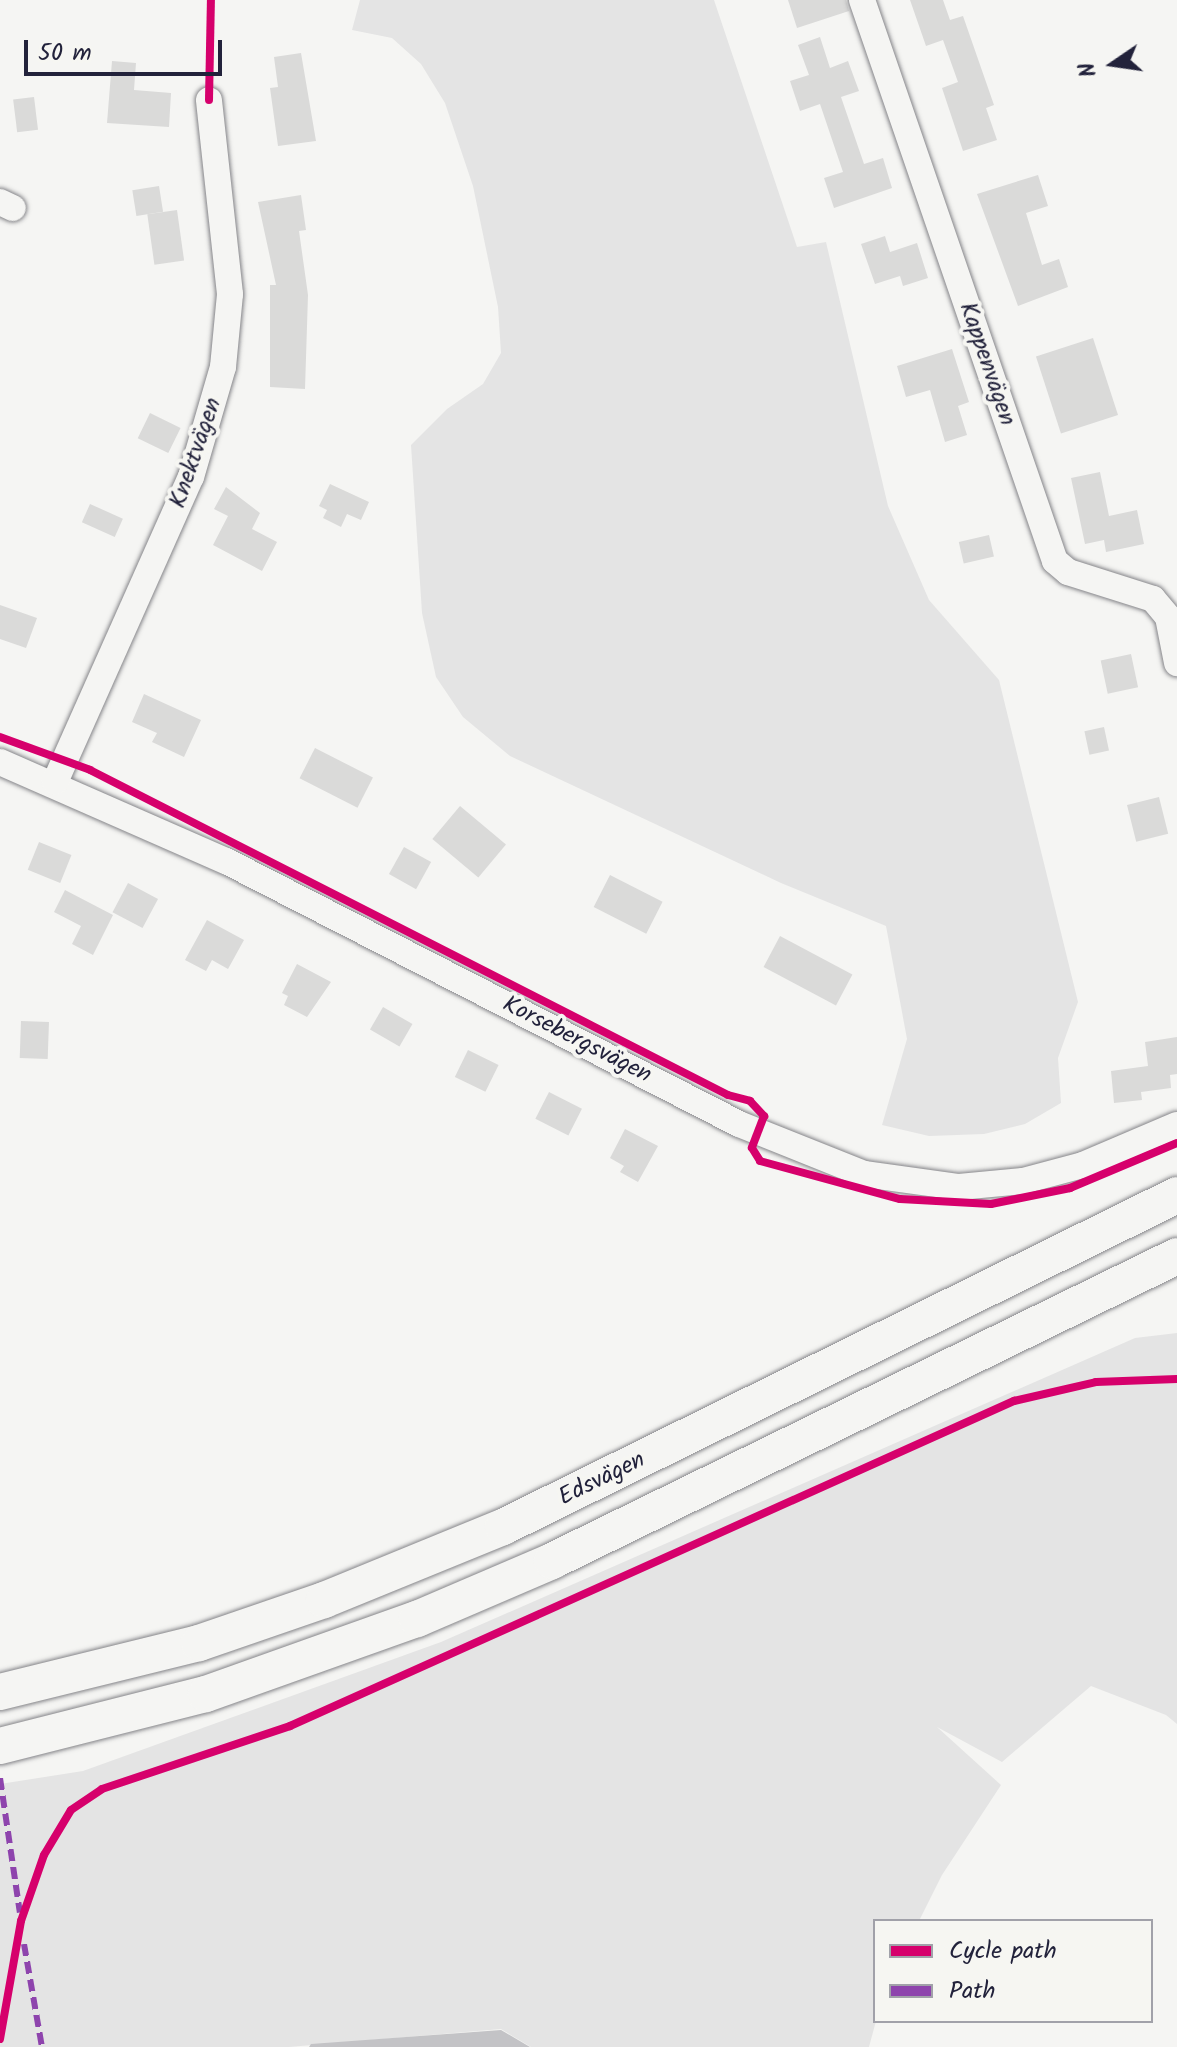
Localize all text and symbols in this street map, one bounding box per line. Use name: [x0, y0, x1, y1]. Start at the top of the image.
scale bar: [28, 24, 226, 74]
north arrow: [1073, 24, 1153, 104]
text: 50 m: [38, 34, 92, 73]
text: N: [1071, 59, 1108, 80]
street label: Kappenvägen: [952, 299, 1022, 429]
street label: Knektvägen: [164, 394, 228, 512]
street label: Korsebergsvägen: [498, 990, 656, 1090]
street label: Edsvägen: [554, 1446, 650, 1512]
legend: [873, 1919, 1153, 2023]
text: Cycle path: [949, 1932, 1057, 1971]
text: Path: [949, 1972, 995, 2011]

